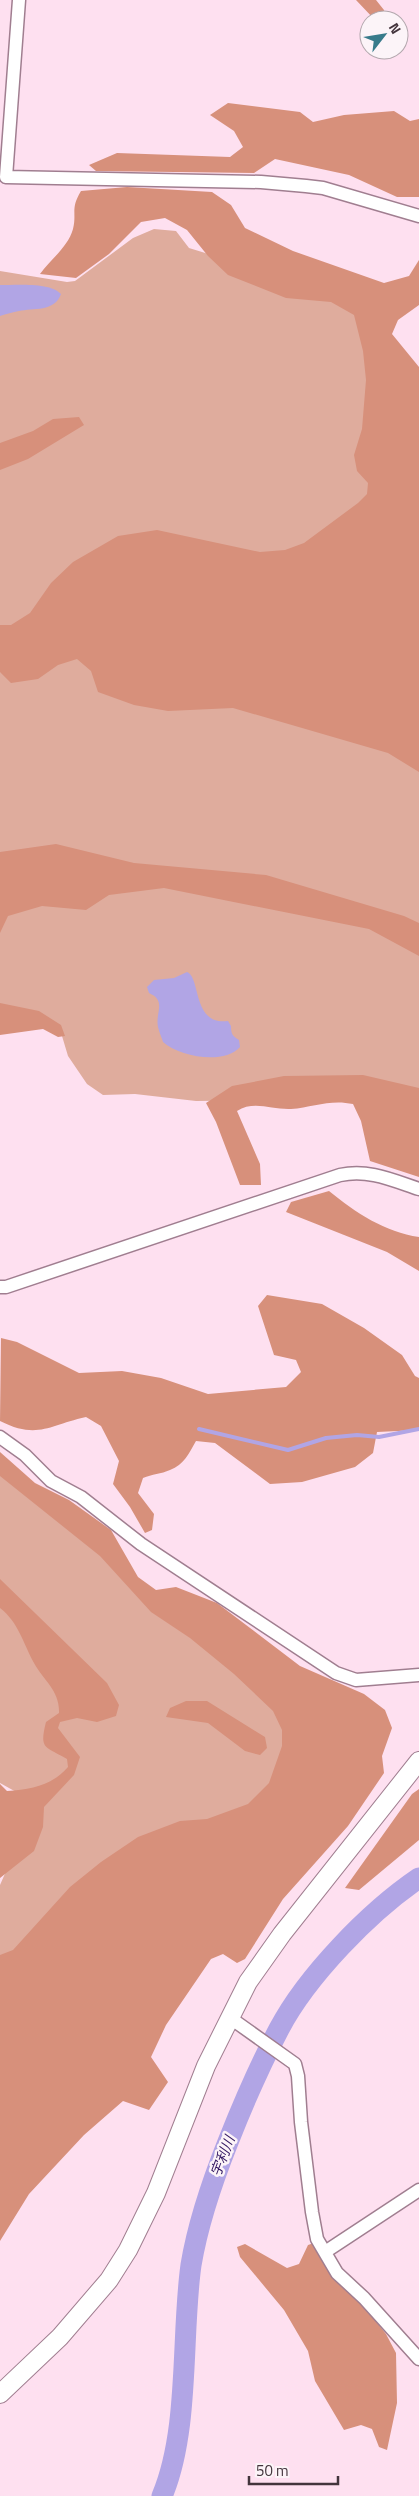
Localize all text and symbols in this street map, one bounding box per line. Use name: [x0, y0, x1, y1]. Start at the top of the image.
north arrow: [359, 10, 409, 60]
text: N: [384, 18, 407, 38]
water label: 宇利川: [205, 2131, 240, 2179]
scale bar: [249, 2454, 338, 2486]
text: 50 m: [256, 2459, 289, 2482]

